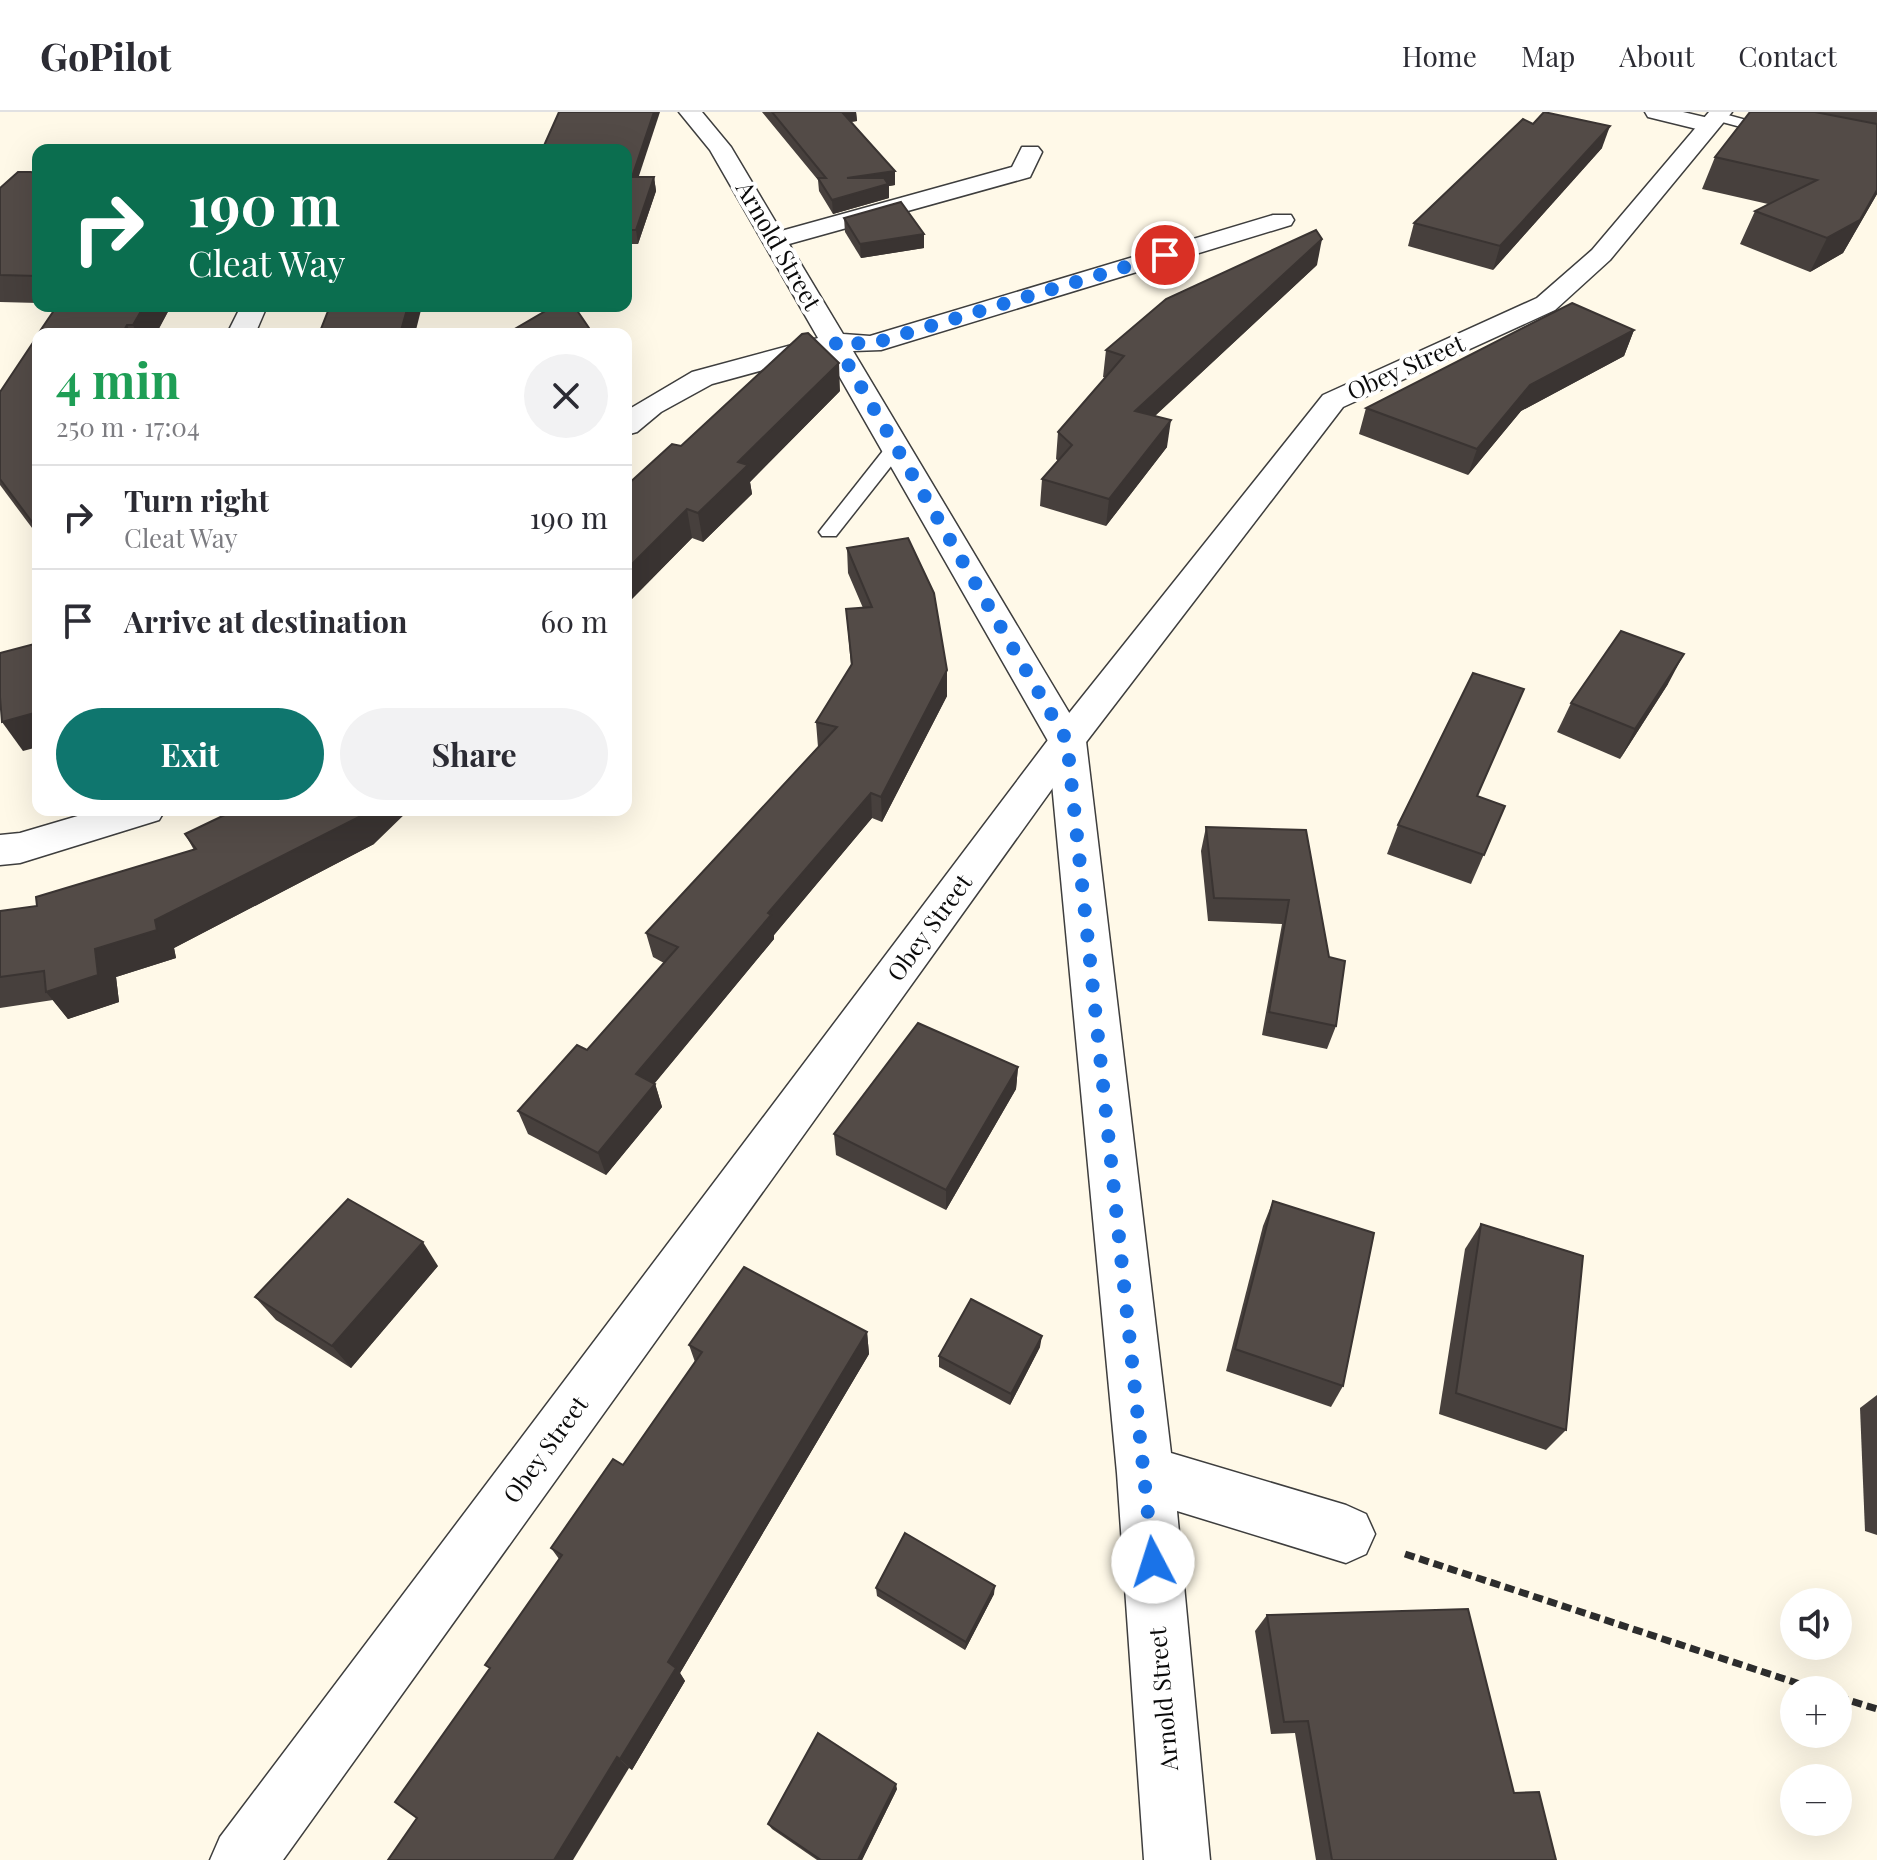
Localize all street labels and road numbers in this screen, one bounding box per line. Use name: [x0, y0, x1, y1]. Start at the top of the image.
street label: Arnold Street: [729, 174, 830, 316]
street label: Obey Street: [1342, 326, 1469, 406]
street label: Obey Street: [879, 866, 978, 987]
street label: Obey Street: [495, 1388, 594, 1509]
street label: Arnold Street: [1140, 1626, 1184, 1773]

